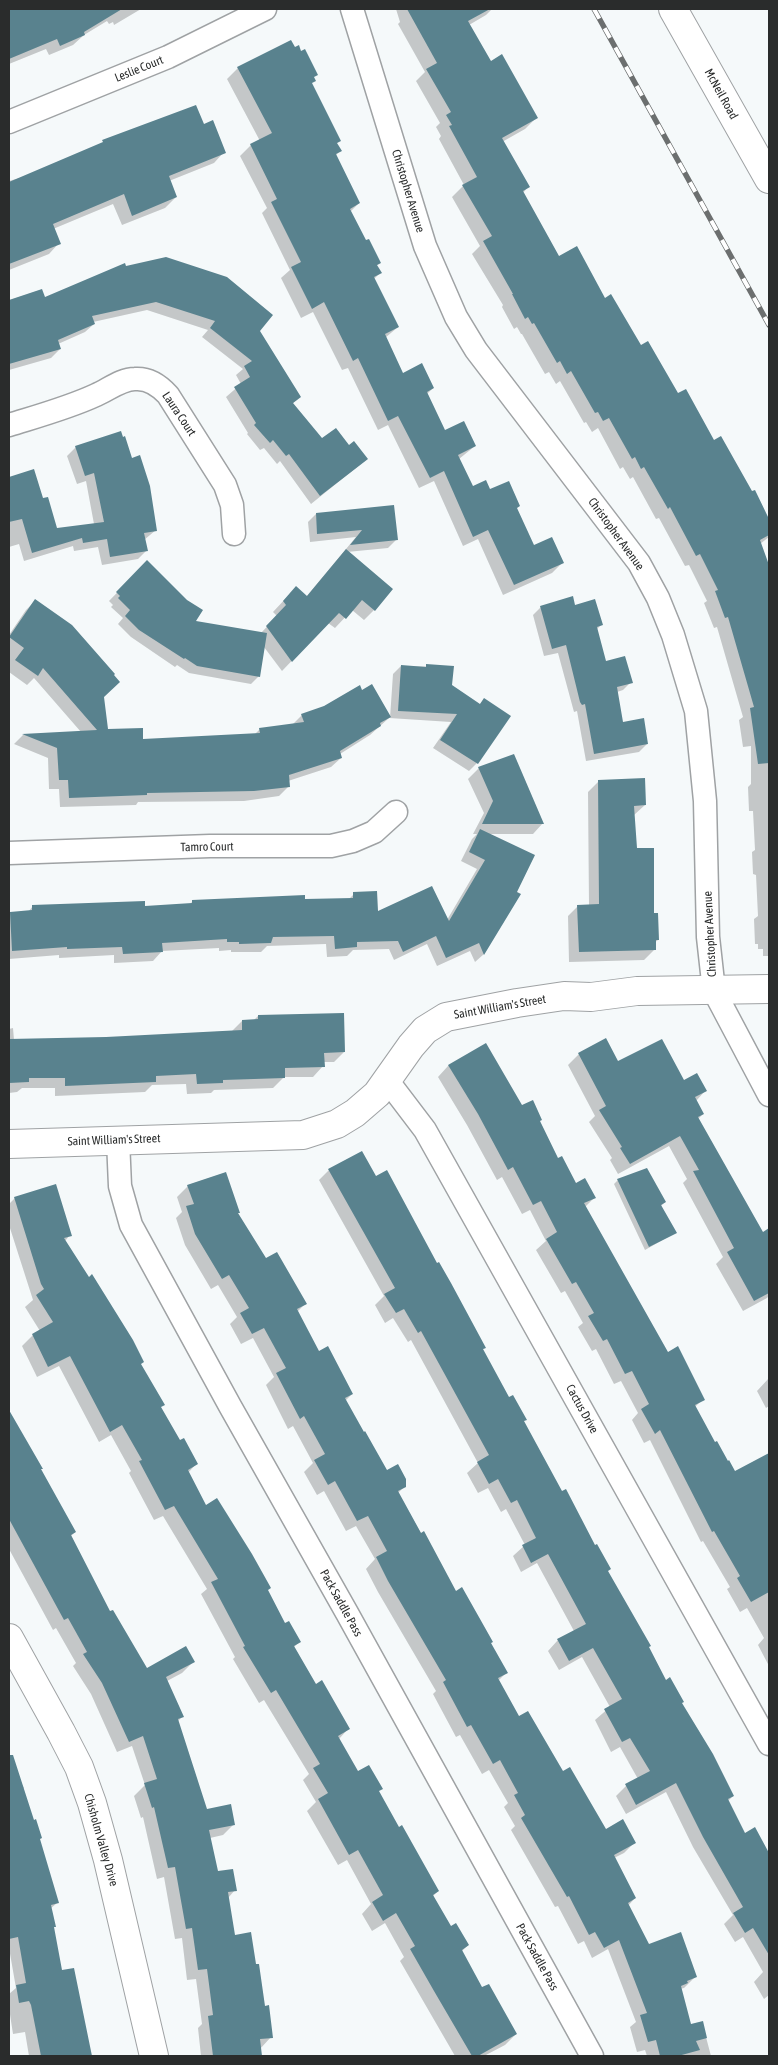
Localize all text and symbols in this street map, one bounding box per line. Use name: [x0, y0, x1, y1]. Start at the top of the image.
street label: Leslie Court: [113, 53, 165, 85]
street label: McNeil Road: [701, 66, 741, 122]
street label: Christopher Avenue: [389, 148, 427, 234]
street label: Laura Court: [159, 389, 199, 439]
street label: Christopher Avenue: [585, 495, 647, 573]
street label: Tamro Court: [180, 839, 234, 855]
street label: Christopher Avenue: [701, 891, 719, 977]
street label: Saint William's Street: [453, 992, 547, 1022]
street label: Saint William's Street: [67, 1131, 161, 1149]
street label: Cactus Drive: [563, 1382, 601, 1436]
street label: Pack Saddle Pass: [317, 1567, 365, 1639]
street label: Chisholm Valley Drive: [81, 1792, 121, 1888]
street label: Pack Saddle Pass: [513, 1921, 561, 1993]

